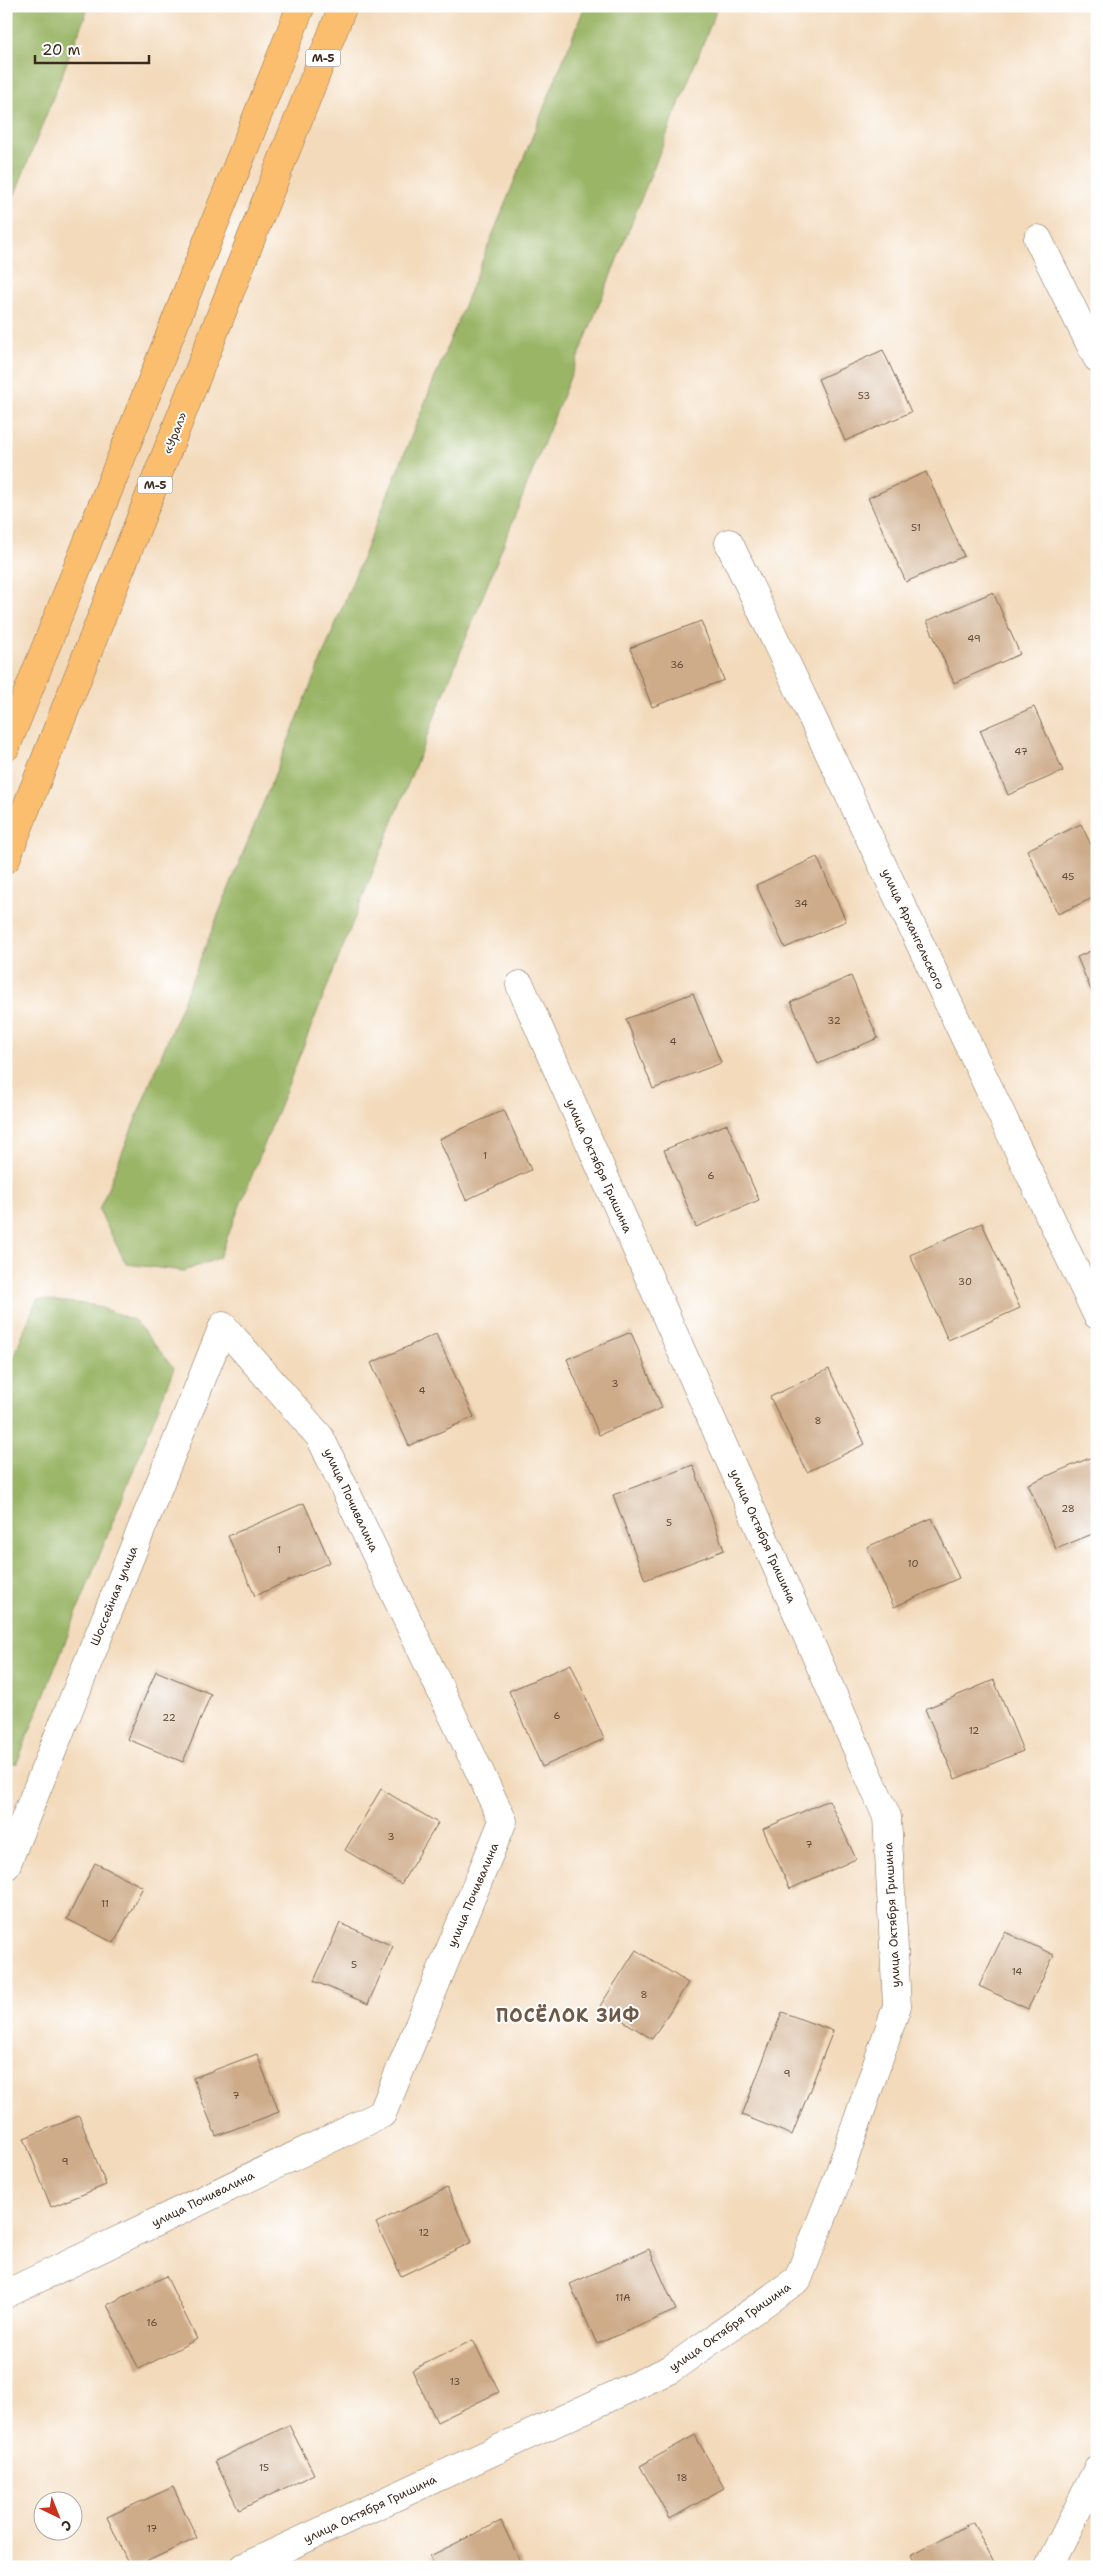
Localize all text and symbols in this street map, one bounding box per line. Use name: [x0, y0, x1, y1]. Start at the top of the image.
scale bar: [35, 32, 149, 64]
text: 20 m: [42, 40, 81, 60]
road number: М-5: [306, 49, 340, 66]
house number: 53: [858, 389, 870, 402]
street label: «Урал»: [159, 409, 191, 456]
road number: М-5: [138, 476, 172, 494]
house number: 51: [911, 521, 921, 534]
house number: 49: [967, 632, 981, 645]
house number: 36: [670, 658, 684, 671]
house number: 47: [1014, 745, 1028, 758]
street label: улица Архангельского: [878, 866, 948, 992]
house number: 45: [1062, 870, 1074, 883]
house number: 34: [794, 897, 808, 910]
house number: 32: [827, 1014, 841, 1027]
house number: 4: [670, 1035, 677, 1048]
street label: улица Октября Гришина: [562, 1097, 636, 1236]
house number: 1: [483, 1149, 487, 1162]
house number: 6: [708, 1169, 715, 1182]
house number: 30: [958, 1275, 972, 1288]
house number: 3: [612, 1377, 619, 1390]
house number: 4: [419, 1384, 426, 1397]
house number: 8: [815, 1414, 822, 1427]
street label: улица Почивалина: [320, 1446, 382, 1555]
street label: улица Октября Гришина: [726, 1467, 800, 1606]
house number: 28: [1061, 1502, 1075, 1515]
house number: 5: [666, 1516, 672, 1529]
street label: Шоссейная улица: [87, 1543, 141, 1648]
house number: 1: [277, 1543, 281, 1556]
house number: 10: [908, 1557, 918, 1570]
house number: 6: [554, 1709, 561, 1722]
house number: 22: [162, 1711, 176, 1724]
house number: 12: [969, 1724, 979, 1737]
house number: 3: [388, 1830, 395, 1843]
house number: 7: [806, 1838, 813, 1851]
street label: улица Почивалина: [444, 1840, 503, 1950]
street label: улица Октября Гришина: [880, 1842, 904, 1988]
house number: 11: [101, 1897, 109, 1910]
house number: 5: [351, 1958, 357, 1971]
house number: 14: [1012, 1965, 1022, 1978]
house number: 8: [641, 1988, 648, 2001]
district label: ПОСЁЛОК ЗИФ: [496, 2004, 640, 2028]
house number: 9: [784, 2067, 791, 2080]
house number: 7: [233, 2089, 240, 2102]
house number: 9: [62, 2155, 69, 2168]
street label: улица Почивалина: [149, 2167, 258, 2231]
house number: 12: [419, 2226, 429, 2239]
street label: улица Октября Гришина: [666, 2279, 794, 2375]
house number: 11А: [615, 2291, 631, 2304]
house number: 16: [147, 2316, 157, 2329]
house number: 13: [450, 2375, 460, 2388]
house number: 15: [259, 2461, 269, 2474]
street label: улица Октября Гришина: [301, 2471, 440, 2547]
house number: 18: [676, 2471, 688, 2484]
north arrow: [32, 2490, 82, 2540]
text: С: [58, 2516, 76, 2535]
house number: 17: [147, 2522, 157, 2535]

